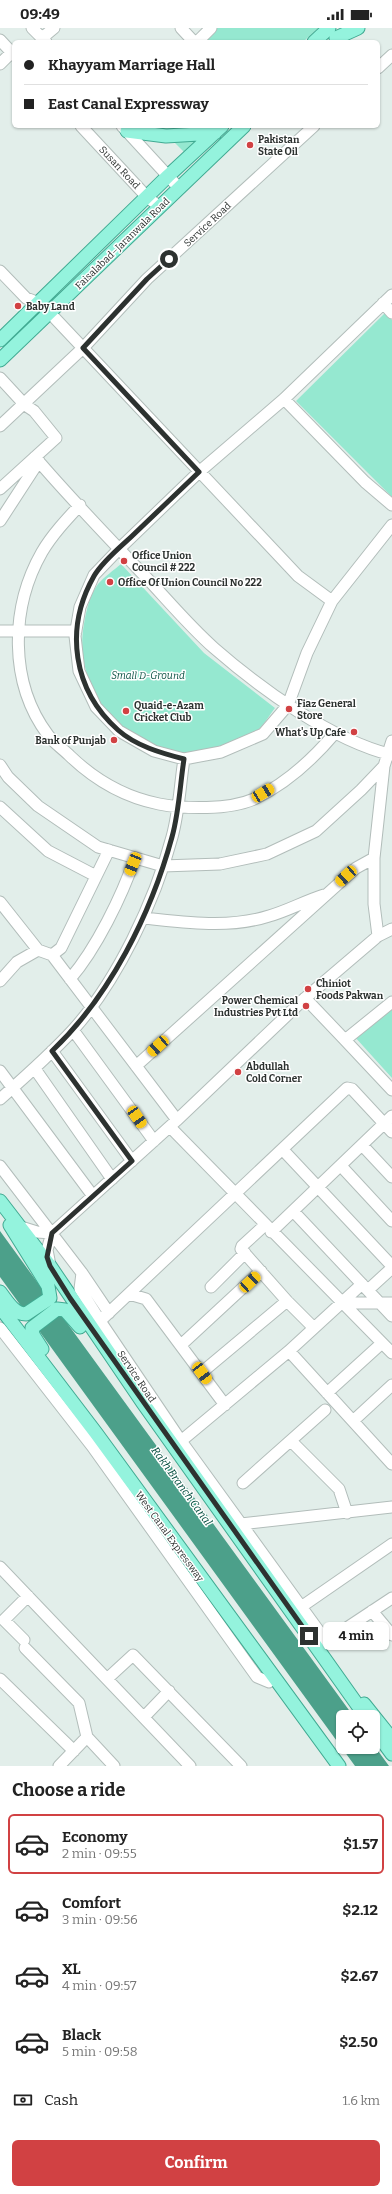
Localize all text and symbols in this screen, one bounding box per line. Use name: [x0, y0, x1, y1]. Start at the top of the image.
text: 09:49: [20, 5, 60, 23]
text: Khayyam Marriage Hall: [48, 56, 215, 74]
text: East Canal Expressway: [48, 95, 209, 113]
place label: Pakistan State Oil: [258, 134, 300, 158]
marker: Pakistan State Oil: [245, 140, 255, 150]
street label: Susan Road: [96, 144, 142, 192]
street label: Faisalabad–Jaranwala Road: [73, 195, 173, 292]
street label: Service Road: [182, 200, 234, 250]
route start: [160, 250, 178, 268]
marker: Baby Land: [13, 301, 23, 311]
place label: Baby Land: [26, 301, 75, 313]
place label: Office Union Council # 222: [132, 550, 196, 574]
marker: Office Union Council # 222: [119, 556, 129, 566]
marker: Office Of Union Council No 222: [105, 577, 115, 587]
place label: Office Of Union Council No 222: [118, 577, 262, 589]
park label: Small D-Ground: [111, 670, 185, 682]
place label: Fiaz General Store: [297, 698, 356, 722]
place label: Quaid-e-Azam Cricket Club: [134, 700, 204, 724]
marker: Fiaz General Store: [284, 704, 294, 714]
marker: Quaid-e-Azam Cricket Club: [121, 706, 131, 716]
place label: What's Up Cafe: [275, 727, 346, 739]
marker: What's Up Cafe: [349, 727, 359, 737]
place label: Bank of Punjab: [35, 735, 106, 747]
marker: Bank of Punjab: [109, 735, 119, 745]
car: [250, 782, 276, 804]
car: [123, 851, 143, 877]
car: [333, 864, 359, 888]
place label: Chiniot Foods Pakwan: [316, 978, 384, 1002]
marker: Chiniot Foods Pakwan: [303, 984, 313, 994]
place label: Power Chemical Industries Pvt Ltd: [214, 995, 298, 1019]
marker: Power Chemical Industries Pvt Ltd: [301, 1001, 311, 1011]
car: [145, 1034, 171, 1058]
place label: Abdullah Cold Corner: [246, 1061, 302, 1085]
marker: Abdullah Cold Corner: [233, 1067, 243, 1077]
car: [125, 1104, 149, 1130]
car: [237, 1269, 263, 1295]
street label: Service Road: [114, 1348, 158, 1405]
car: [190, 1360, 214, 1386]
water label: Rakh Branch Canal: [149, 1444, 215, 1528]
street label: West Canal Expressway: [132, 1489, 206, 1585]
callout: 4 min: [323, 1622, 389, 1650]
route end: [300, 1627, 318, 1645]
text: 4 min: [338, 1628, 374, 1643]
map controls: [336, 1710, 380, 1754]
button: locate: [336, 1710, 380, 1754]
text: Choose a ride: [12, 1779, 125, 1801]
icon: car: [14, 1826, 50, 1862]
text: Economy: [62, 1828, 128, 1846]
text: $1.57: [343, 1835, 378, 1853]
text: 2 min · 09:55: [62, 1846, 137, 1861]
icon: car: [14, 1892, 50, 1928]
text: Comfort: [62, 1894, 121, 1912]
text: $2.12: [342, 1901, 378, 1919]
text: 3 min · 09:56: [62, 1912, 138, 1927]
icon: car: [14, 1958, 50, 1994]
text: XL: [62, 1960, 81, 1978]
text: $2.67: [341, 1967, 378, 1985]
text: 4 min · 09:57: [62, 1978, 137, 1993]
icon: car: [14, 2024, 50, 2060]
text: Black: [62, 2026, 101, 2044]
text: $2.50: [339, 2033, 378, 2051]
text: 5 min · 09:58: [62, 2044, 137, 2059]
icon: cash: [12, 2089, 34, 2111]
text: Cash: [44, 2091, 78, 2109]
text: 1.6 km: [342, 2093, 380, 2108]
button: Confirm: [12, 2140, 380, 2186]

